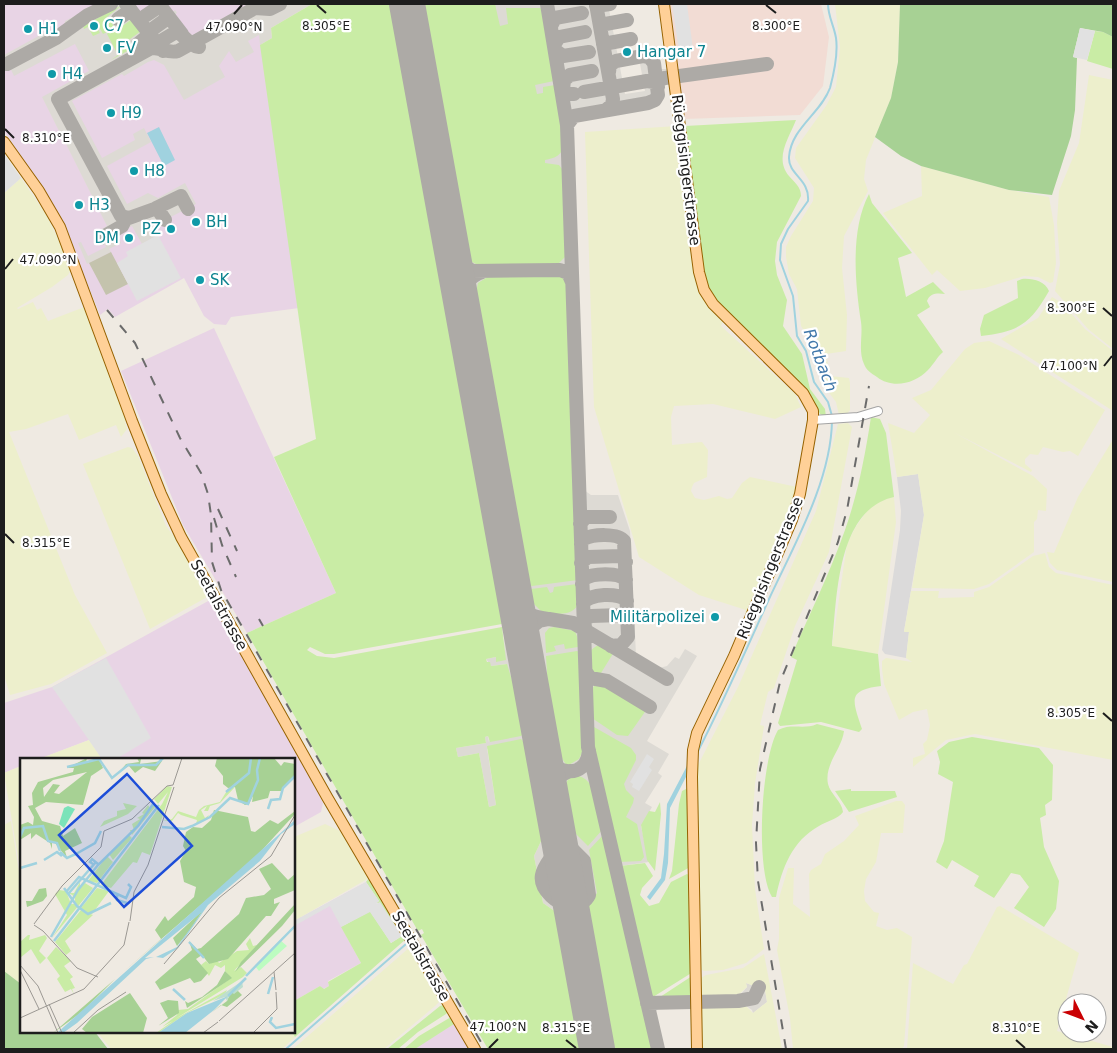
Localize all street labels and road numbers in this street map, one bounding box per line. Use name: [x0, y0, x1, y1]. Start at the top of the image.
street label: Rüeggisingerstrasse: [668, 93, 704, 247]
street label: Rüeggisingerstrasse: [733, 494, 807, 642]
street label: Seetalstrasse: [187, 556, 251, 654]
street label: Seetalstrasse: [388, 908, 454, 1004]

